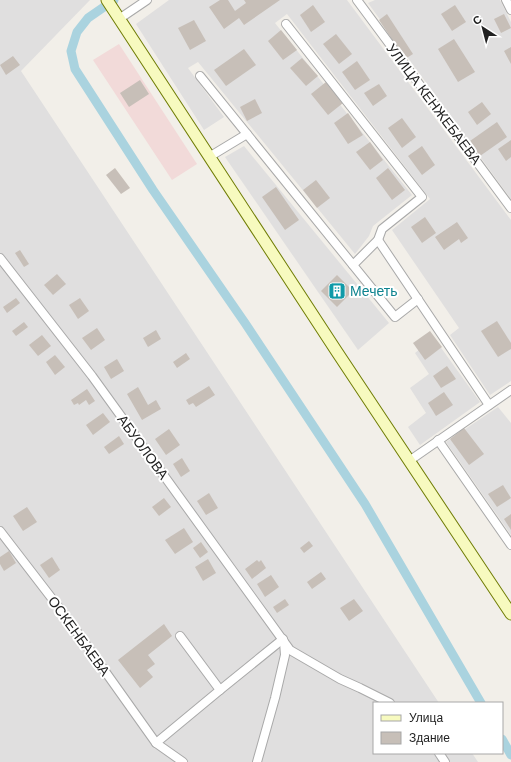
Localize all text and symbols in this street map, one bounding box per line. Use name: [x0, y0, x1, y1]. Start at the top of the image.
north arrow: [463, 8, 503, 48]
text: С: [470, 13, 484, 27]
street label: УЛИЦА КЕНЖЕБАЕВА: [383, 41, 485, 168]
building icon: Мечеть: [327, 281, 347, 301]
place label: Мечеть: [350, 283, 397, 299]
street label: АБУОЛОВА: [114, 412, 172, 483]
street label: ОСКЕНБАЕВА: [45, 593, 114, 679]
legend: [373, 702, 503, 754]
text: Улица: [409, 711, 443, 725]
text: Здание: [409, 731, 450, 745]

